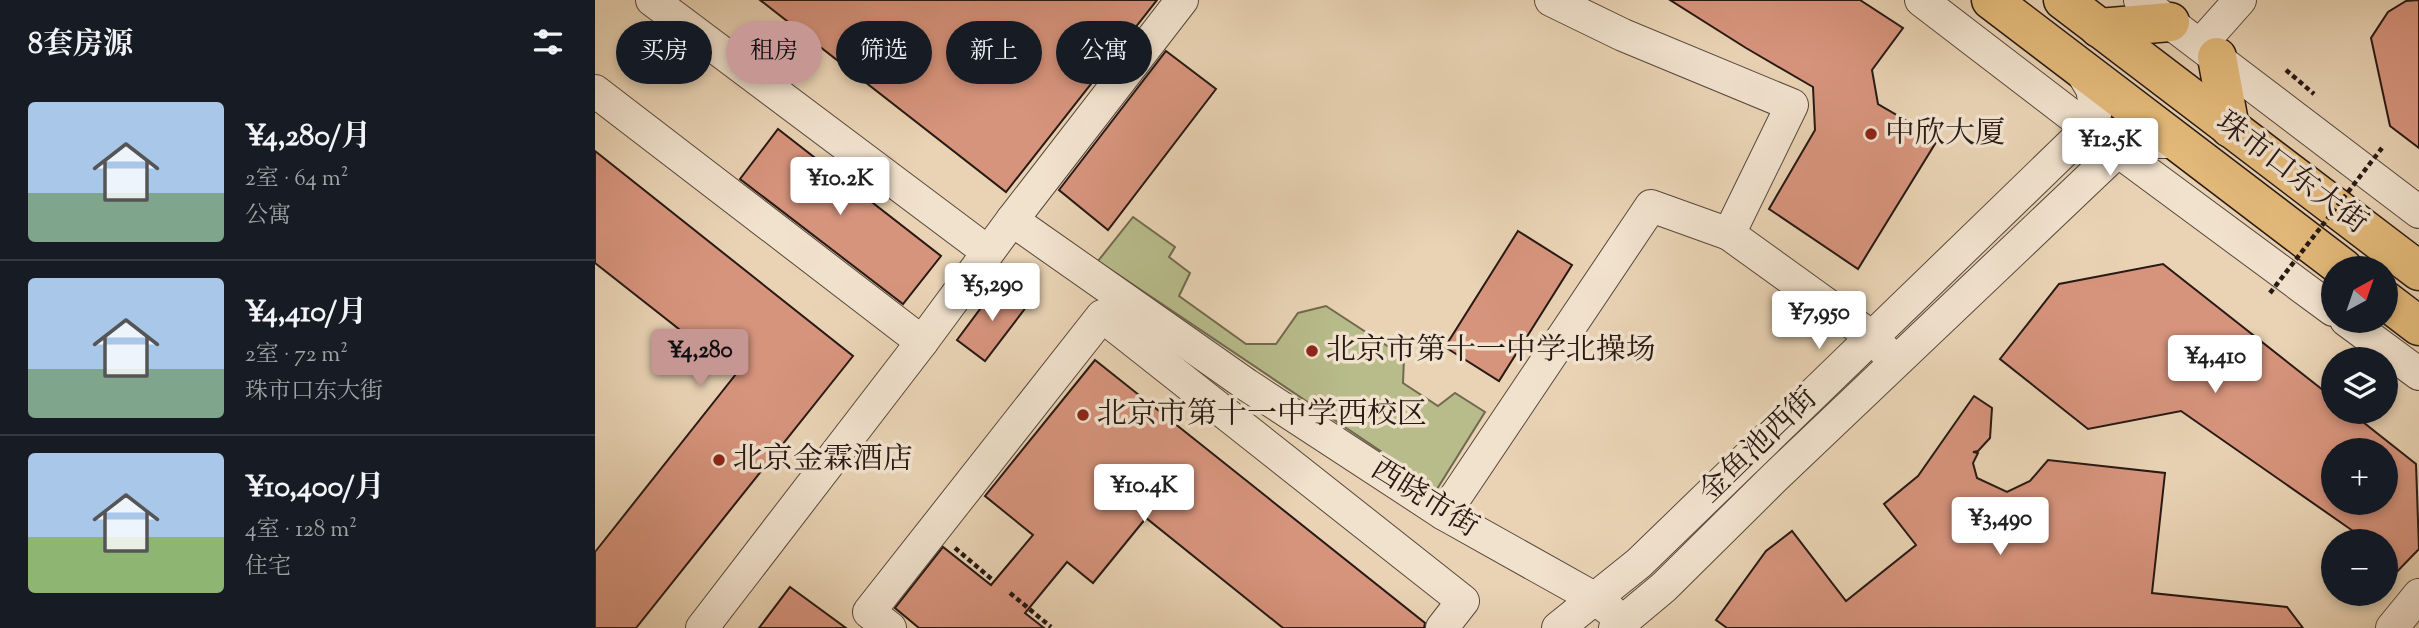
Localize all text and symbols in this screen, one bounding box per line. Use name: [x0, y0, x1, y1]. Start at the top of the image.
chip: 买房: [616, 21, 712, 84]
chip: 租房: [726, 21, 822, 84]
chip: 筛选: [836, 21, 932, 84]
chip: 新上: [946, 21, 1042, 84]
chip: 公寓: [1056, 21, 1152, 84]
icon: filters: [529, 23, 567, 61]
text: 8套房源: [28, 24, 133, 67]
street label: 珠市口东大街: [2206, 103, 2376, 245]
place label: 中欣大厦: [1885, 113, 2005, 156]
text: ¥4,280/月: [245, 116, 371, 159]
pin: ¥12.5K: [2053, 118, 2167, 178]
text: ¥12.5K: [2078, 124, 2142, 157]
marker: 中欣大厦: [1863, 126, 1879, 142]
icon: home: [84, 130, 168, 214]
pin: ¥10.2K: [783, 158, 897, 217]
text: 2室 · 64 m²: [245, 163, 349, 196]
text: ¥10.2K: [806, 163, 874, 196]
text: 公寓: [245, 200, 291, 233]
north arrow: [2321, 256, 2397, 332]
map controls: [2321, 256, 2398, 606]
pin: ¥5,290: [935, 264, 1049, 323]
text: ¥5,290: [961, 269, 1023, 302]
text: ¥4,410/月: [245, 292, 367, 335]
pin: ¥7,950: [1762, 292, 1876, 351]
text: ¥7,950: [1788, 297, 1850, 330]
icon: home: [84, 306, 168, 390]
pin: ¥4,280: [643, 330, 757, 389]
place label: 北京市第十一中学北操场: [1326, 330, 1656, 373]
text: ¥4,280: [667, 335, 733, 368]
pin: ¥4,410: [2158, 336, 2272, 395]
text: 2室 · 72 m²: [245, 339, 348, 372]
text: ¥4,410: [2184, 341, 2246, 374]
marker: 北京市第十一中学北操场: [1304, 343, 1320, 359]
button: layers: [2321, 347, 2398, 424]
text: 珠市口东大街: [245, 376, 383, 409]
street label: 金鱼池西街: [1690, 378, 1828, 514]
place label: 北京市第十一中学西校区: [1097, 394, 1427, 437]
marker: 北京市第十一中学西校区: [1075, 407, 1091, 423]
button: +: [2321, 438, 2398, 515]
place label: 北京金霖酒店: [733, 439, 913, 482]
street label: 西晓市街: [1362, 449, 1486, 549]
marker: 北京金霖酒店: [711, 452, 727, 468]
pin: ¥10.4K: [1087, 464, 1201, 524]
text: ¥10,400/月: [245, 467, 384, 510]
text: ¥10.4K: [1110, 470, 1178, 503]
icon: home: [84, 481, 168, 565]
pin: ¥3,490: [1943, 498, 2057, 557]
text: ¥3,490: [1968, 503, 2032, 536]
text: 4室 · 128 m²: [245, 514, 357, 547]
button: −: [2321, 529, 2398, 606]
text: 住宅: [245, 551, 291, 584]

